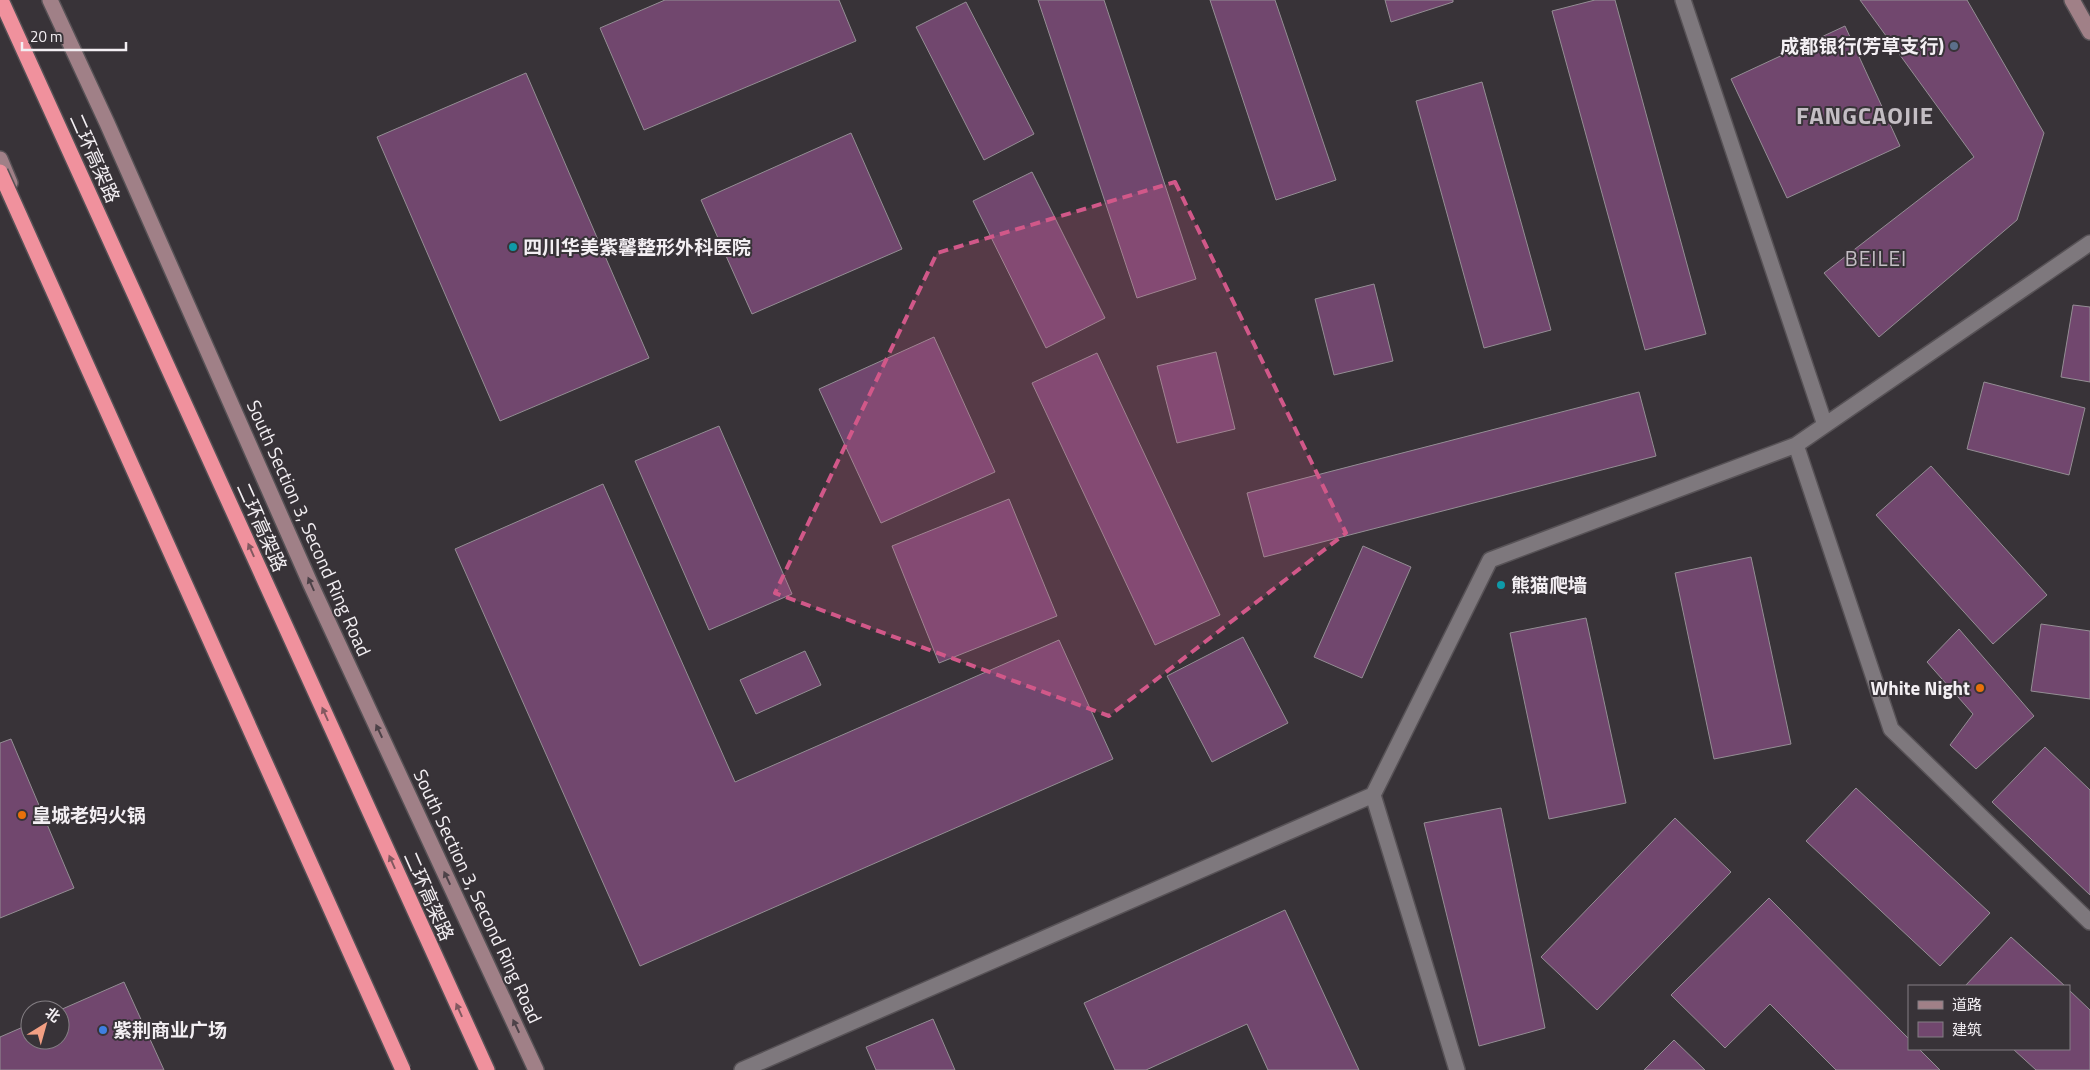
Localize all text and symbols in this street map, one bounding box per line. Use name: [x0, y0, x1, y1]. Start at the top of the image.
scale bar: [22, 20, 126, 52]
text: 20 m: [30, 25, 63, 48]
place label: 成都银行(芳草支行): [1780, 31, 1944, 60]
marker: 成都银行(芳草支行): [1948, 40, 1960, 52]
district label: FANGCAOJIE: [1796, 97, 1934, 133]
street label: 二环高架路: [63, 108, 128, 207]
place label: 四川华美紫馨整形外科医院: [523, 232, 751, 261]
marker: 四川华美紫馨整形外科医院: [507, 241, 519, 253]
district label: BEILEI: [1845, 242, 1907, 274]
street label: South Section 3, Second Ring Road: [240, 395, 379, 661]
street label: 二环高架路: [230, 477, 295, 576]
one-way arrow: [246, 543, 254, 557]
place label: 熊猫爬墙: [1511, 570, 1587, 599]
one-way arrow: [306, 577, 314, 591]
marker: 熊猫爬墙: [1495, 579, 1507, 591]
place label: White Night: [1870, 673, 1970, 702]
marker: White Night: [1974, 682, 1986, 694]
one-way arrow: [321, 707, 329, 721]
one-way arrow: [375, 724, 383, 738]
street label: South Section 3, Second Ring Road: [407, 764, 550, 1028]
place label: 皇城老妈火锅: [32, 800, 146, 829]
marker: 皇城老妈火锅: [16, 809, 28, 821]
street label: 二环高架路: [397, 846, 462, 945]
one-way arrow: [388, 855, 396, 869]
one-way arrow: [443, 871, 451, 885]
legend: [1908, 985, 2070, 1050]
text: 道路: [1952, 993, 1982, 1016]
north arrow: [20, 1000, 70, 1050]
text: 北: [41, 1002, 65, 1027]
one-way arrow: [455, 1003, 463, 1017]
place label: 紫荆商业广场: [113, 1015, 227, 1044]
text: 建筑: [1952, 1018, 1982, 1041]
one-way arrow: [512, 1019, 520, 1033]
marker: 紫荆商业广场: [97, 1024, 109, 1036]

